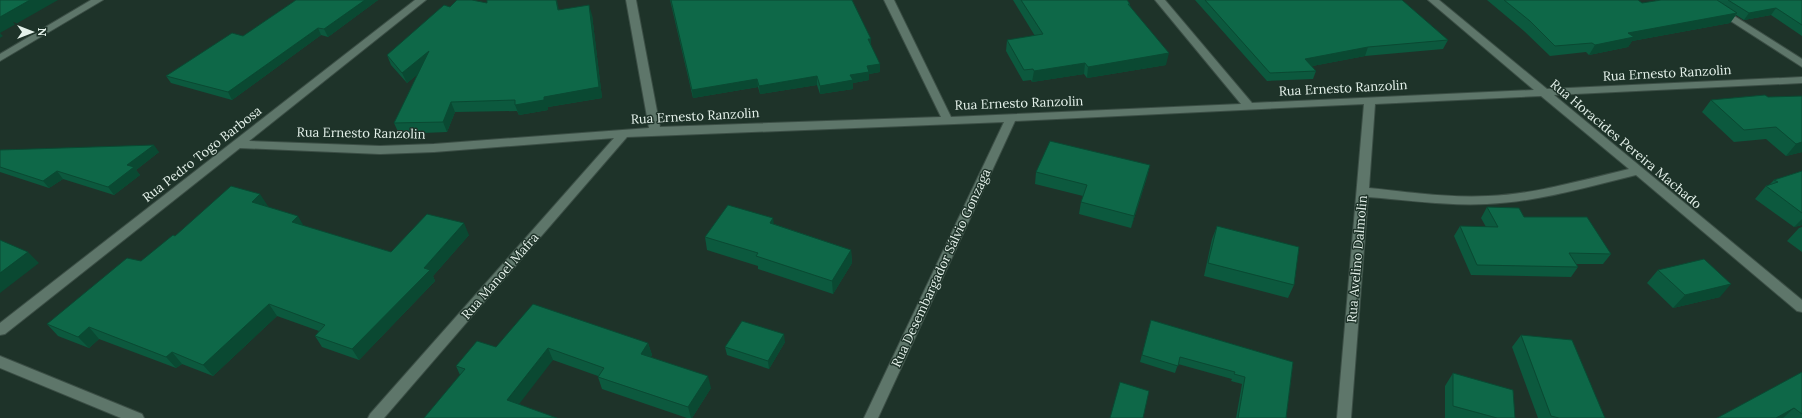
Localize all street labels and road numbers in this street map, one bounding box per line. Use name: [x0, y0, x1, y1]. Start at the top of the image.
street label: Rua Ernesto Ranzolin: [1602, 61, 1732, 85]
street label: Rua Ernesto Ranzolin: [1278, 76, 1408, 100]
street label: Rua Horacides Pereira Machado: [1547, 76, 1706, 213]
street label: Rua Ernesto Ranzolin: [954, 92, 1084, 114]
street label: Rua Pedro Togo Barbosa: [139, 102, 265, 206]
street label: Rua Ernesto Ranzolin: [630, 104, 760, 128]
street label: Rua Ernesto Ranzolin: [296, 123, 426, 143]
street label: Rua Desembargador Sálvio Gonzaga: [887, 166, 995, 370]
street label: Rua Avelino Dalmolin: [1343, 195, 1371, 323]
street label: Rua Manoel Mafra: [458, 229, 543, 323]

